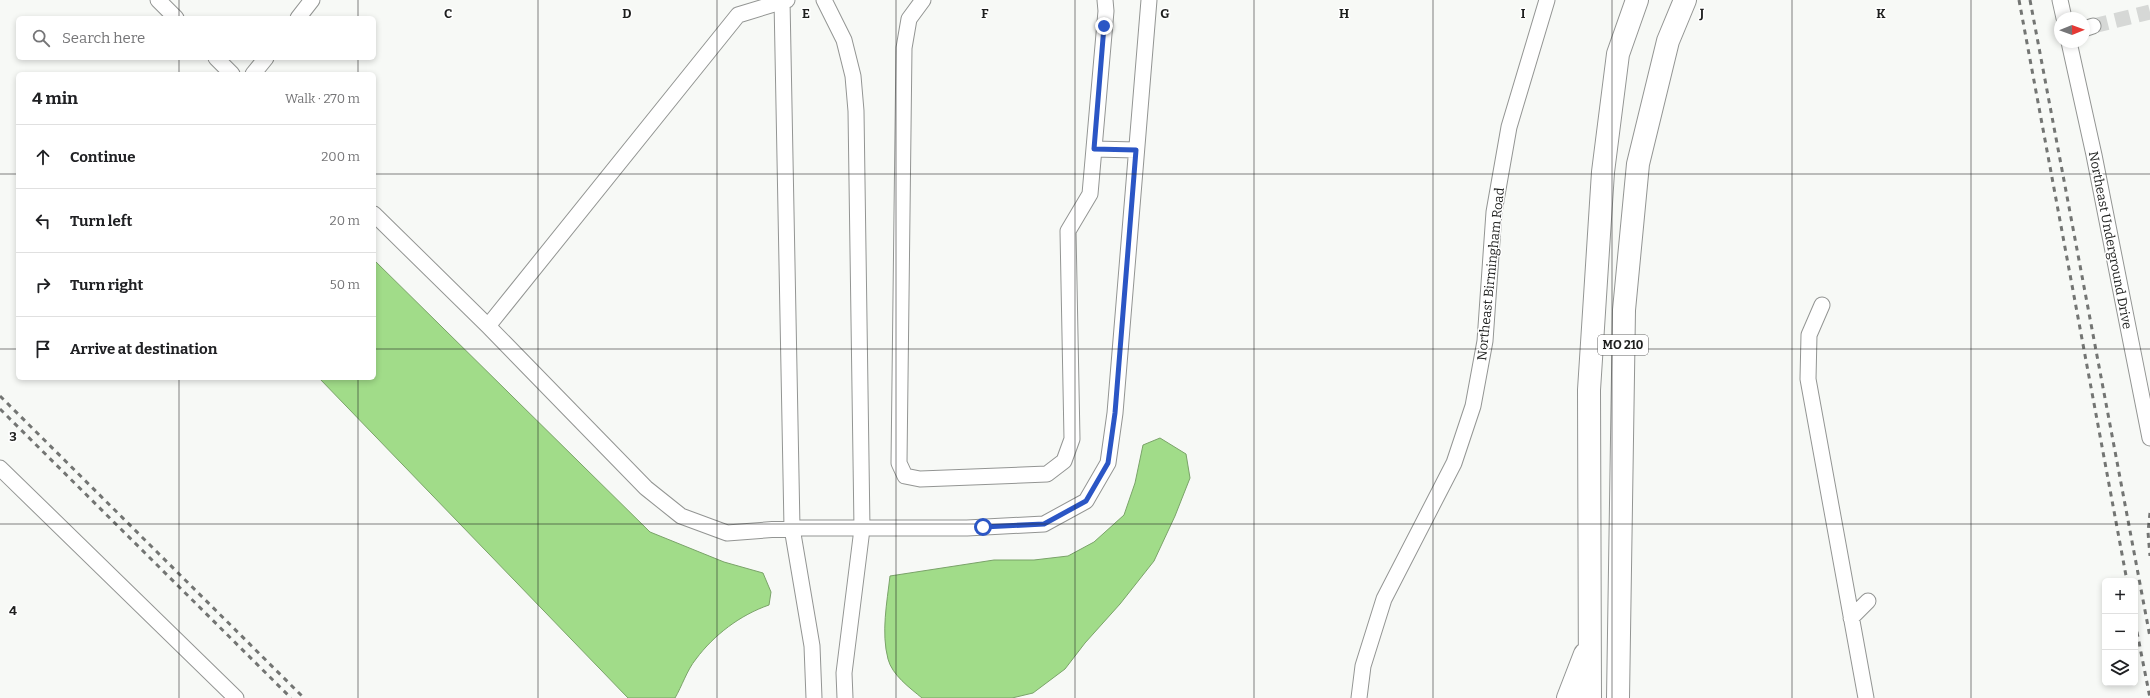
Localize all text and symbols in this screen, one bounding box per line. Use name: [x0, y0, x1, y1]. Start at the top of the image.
text: C: [444, 6, 452, 21]
text: D: [622, 6, 632, 21]
text: E: [802, 6, 810, 21]
text: F: [981, 6, 989, 21]
text: G: [1160, 6, 1170, 21]
text: H: [1339, 6, 1349, 21]
text: I: [1521, 6, 1526, 21]
text: J: [1699, 6, 1705, 21]
text: K: [1876, 6, 1886, 21]
north arrow: [2054, 12, 2090, 48]
search box: [16, 16, 376, 60]
route end: [1095, 17, 1113, 35]
icon: search: [30, 27, 52, 49]
text: Search here: [62, 29, 145, 47]
text: 4 min: [32, 88, 78, 109]
text: Walk · 270 m: [285, 91, 360, 106]
icon: ahead: [32, 146, 54, 168]
text: Continue: [70, 148, 136, 166]
text: 200 m: [321, 149, 360, 164]
street label: Northeast Underground Drive: [2086, 150, 2135, 330]
street label: Northeast Birmingham Road: [1474, 187, 1507, 361]
icon: left: [32, 210, 54, 232]
text: Turn left: [70, 212, 132, 230]
text: 20 m: [330, 213, 360, 228]
icon: right: [32, 274, 54, 296]
text: Turn right: [70, 276, 143, 294]
text: 50 m: [330, 277, 360, 292]
road number: MO 210: [1598, 335, 1648, 355]
icon: arrive: [32, 338, 54, 360]
text: Arrive at destination: [70, 340, 217, 358]
text: 3: [9, 429, 17, 444]
route start: [974, 518, 992, 536]
map controls: [2102, 578, 2138, 686]
button: +: [2102, 578, 2138, 614]
text: 4: [9, 603, 17, 618]
button: −: [2102, 614, 2138, 650]
button: layers: [2102, 650, 2138, 686]

